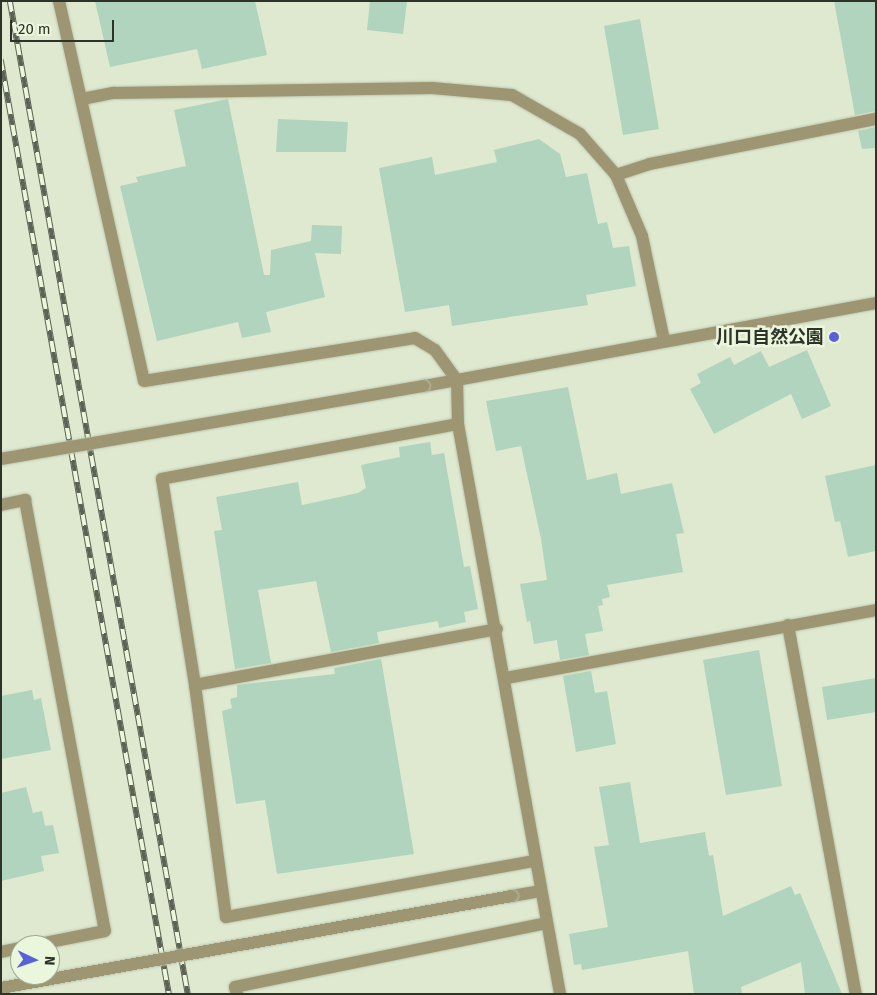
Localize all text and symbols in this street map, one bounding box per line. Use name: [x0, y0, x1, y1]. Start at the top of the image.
scale bar: [12, 10, 116, 42]
text: 20 m: [18, 20, 51, 38]
place label: 川口自然公園: [716, 326, 824, 348]
marker: 川口自然公園: [828, 331, 840, 343]
north arrow: [10, 935, 60, 985]
text: N: [41, 956, 58, 966]

